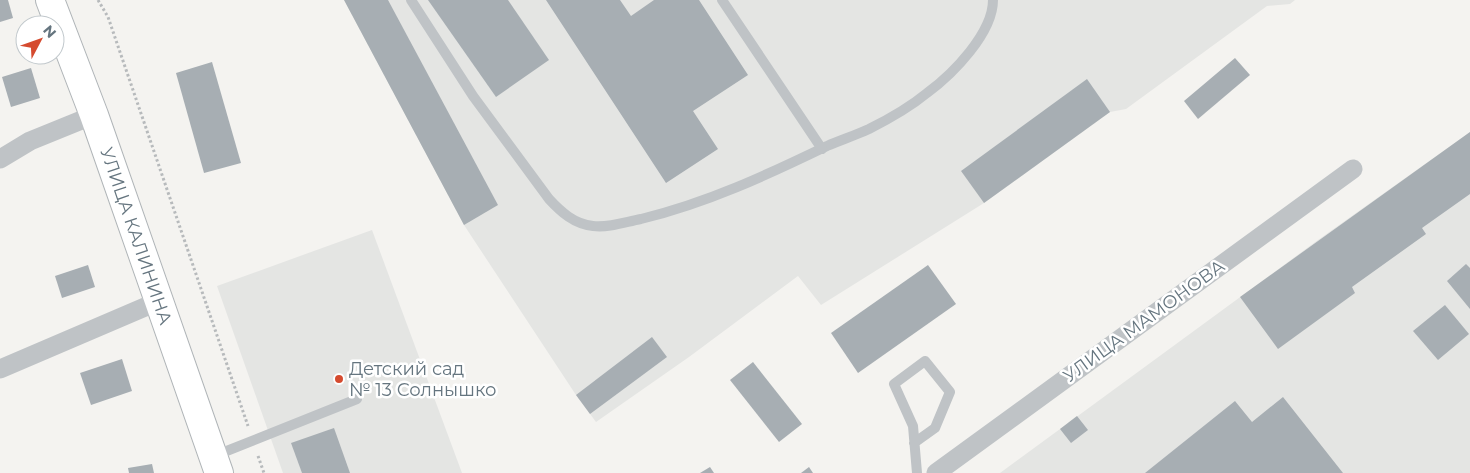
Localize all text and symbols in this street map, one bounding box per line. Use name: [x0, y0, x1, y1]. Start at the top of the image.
north arrow: [15, 15, 65, 65]
text: N: [39, 21, 60, 42]
street label: УЛИЦА КАЛИНИНА: [95, 144, 177, 328]
street label: УЛИЦА МАМОНОВА: [1059, 255, 1229, 387]
place label: Детский сад № 13 Солнышко: [349, 358, 497, 401]
marker: Детский сад № 13 Солнышко: [333, 373, 345, 385]

